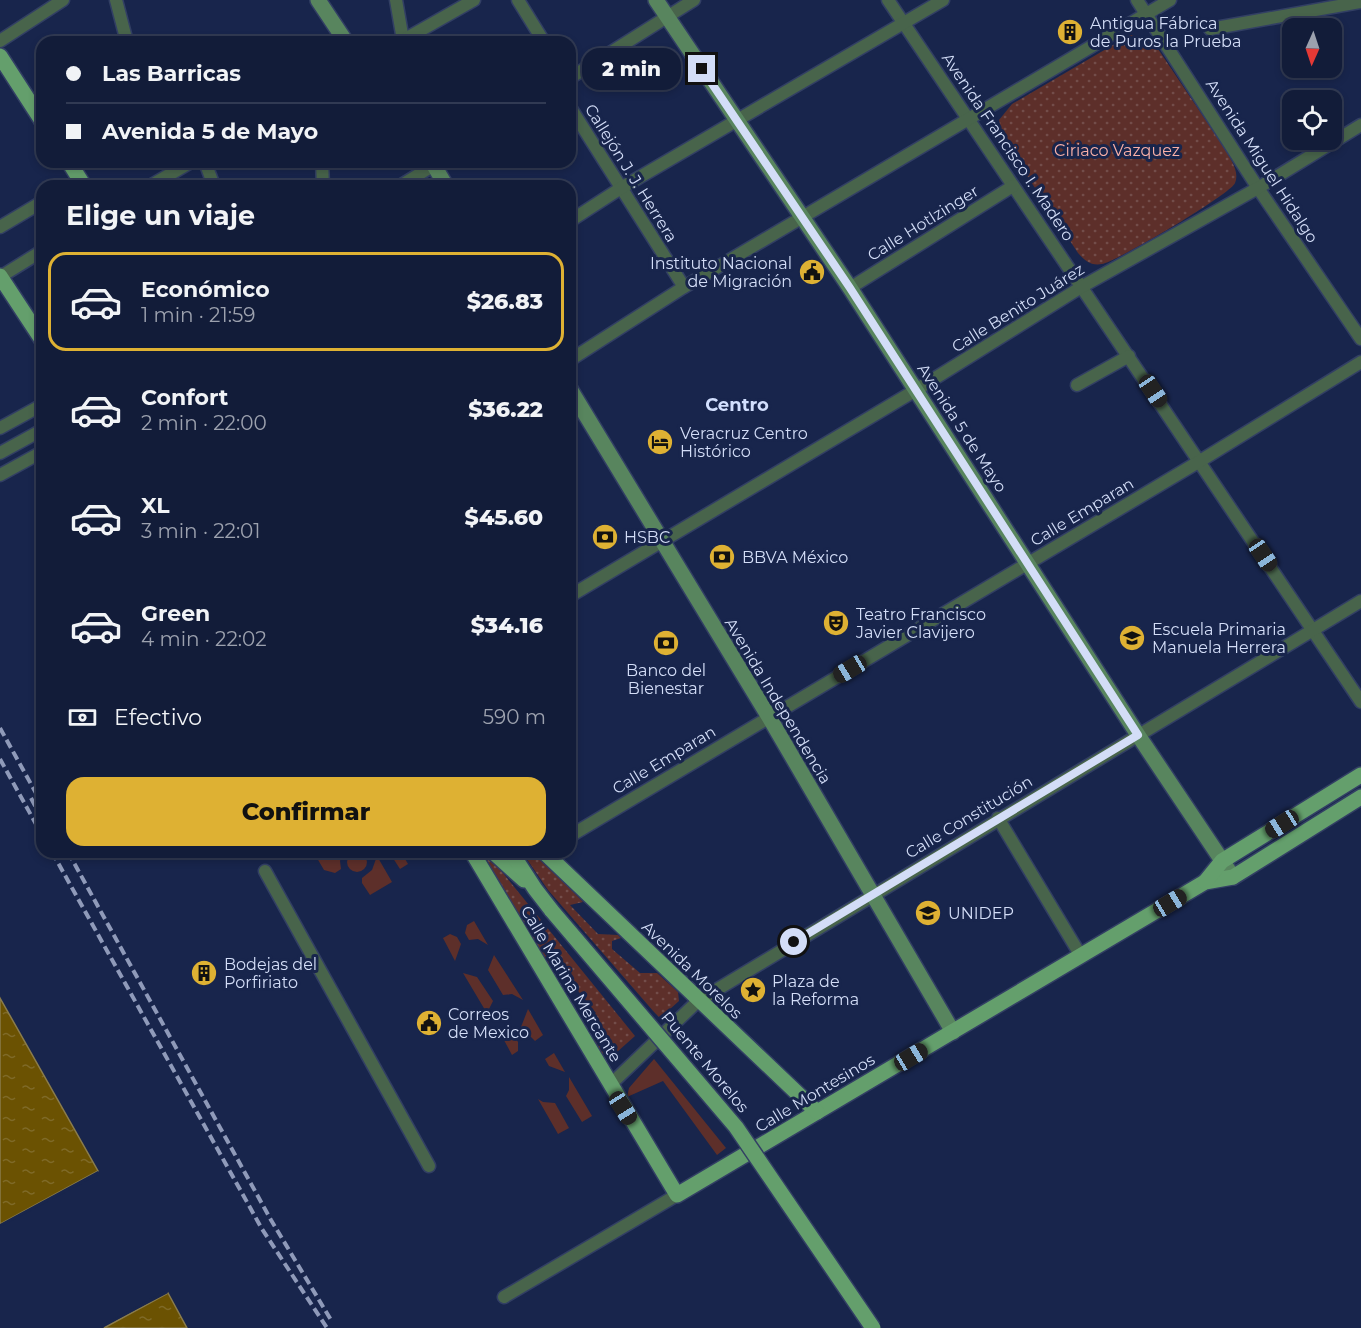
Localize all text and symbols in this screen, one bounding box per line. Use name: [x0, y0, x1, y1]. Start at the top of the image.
place label: Antigua Fábrica de Puros la Prueba: [1090, 14, 1241, 51]
building icon: Antigua Fábrica de Puros la Prueba: [1055, 17, 1085, 47]
north arrow: [1282, 18, 1342, 78]
map controls: [1282, 18, 1342, 150]
callout: 2 min: [582, 48, 681, 90]
street label: Avenida Francisco I. Madero: [938, 49, 1078, 245]
route end: [688, 55, 715, 82]
text: 2 min: [602, 57, 661, 81]
text: Las Barricas: [102, 60, 241, 87]
street label: Avenida Miguel Hidalgo: [1202, 76, 1322, 246]
button: locate: [1282, 90, 1342, 150]
street label: Callejón J. J. Herrera: [581, 100, 681, 246]
text: Avenida 5 de Mayo: [102, 118, 318, 145]
park label: Ciriaco Vazquez: [1054, 141, 1180, 160]
street label: Calle Hotlzinger: [864, 181, 982, 265]
text: Elige un viaje: [66, 199, 255, 232]
place label: Instituto Nacional de Migración: [650, 254, 792, 291]
public building icon: Instituto Nacional de Migración: [797, 257, 827, 287]
street label: Calle Benito Juárez: [948, 260, 1088, 356]
icon: car: [69, 275, 123, 329]
text: Económico: [141, 276, 270, 303]
text: $26.83: [467, 288, 543, 315]
text: 1 min · 21:59: [141, 303, 255, 327]
street label: Avenida 5 de Mayo: [913, 360, 1011, 496]
car: [1135, 371, 1171, 411]
icon: car: [69, 383, 123, 437]
text: Confort: [141, 384, 228, 411]
district label: Centro: [705, 394, 769, 416]
text: $36.22: [468, 396, 543, 423]
text: 2 min · 22:00: [141, 411, 267, 435]
place label: Veracruz Centro Histórico: [680, 424, 808, 461]
hotel icon: Veracruz Centro Histórico: [645, 427, 675, 457]
street label: Calle Emparan: [1027, 474, 1137, 550]
icon: car: [69, 491, 123, 545]
text: XL: [141, 492, 170, 519]
text: $45.60: [465, 504, 543, 531]
text: 3 min · 22:01: [141, 519, 261, 543]
bank icon: HSBC: [590, 522, 620, 552]
place label: HSBC: [624, 528, 670, 547]
car: [1245, 535, 1281, 575]
bank icon: BBVA México: [707, 542, 737, 572]
place label: BBVA México: [742, 548, 848, 567]
icon: car: [69, 599, 123, 653]
text: Green: [141, 600, 210, 627]
place label: Teatro Francisco Javier Clavijero: [855, 605, 986, 642]
theatre icon: Teatro Francisco Javier Clavijero: [821, 608, 851, 638]
text: $34.16: [471, 612, 543, 639]
street label: Avenida Independencia: [721, 615, 835, 787]
place label: Escuela Primaria Manuela Herrera: [1152, 620, 1286, 657]
school or university icon: Escuela Primaria Manuela Herrera: [1117, 623, 1147, 653]
text: 4 min · 22:02: [141, 627, 267, 651]
bank icon: Banco del Bienestar: [651, 628, 681, 658]
car: [830, 652, 870, 686]
place label: Banco del Bienestar: [626, 661, 706, 698]
icon: cash: [66, 701, 99, 734]
text: Efectivo: [114, 704, 202, 731]
text: 590 m: [483, 705, 546, 729]
street label: Calle Emparan: [609, 722, 719, 798]
street label: Calle Constitución: [902, 772, 1036, 862]
button: Confirmar: [66, 777, 546, 846]
car: [1262, 807, 1302, 841]
car: [1150, 886, 1190, 920]
school or university icon: UNIDEP: [913, 898, 943, 928]
street label: Calle Marina Mercante: [517, 902, 625, 1066]
place label: UNIDEP: [948, 904, 1014, 923]
street label: Avenida Morelos: [638, 917, 746, 1023]
route start: [780, 928, 807, 955]
place label: Bodejas del Porfiriato: [224, 955, 317, 992]
building icon: Bodejas del Porfiriato: [189, 958, 219, 988]
place label: Plaza de la Reforma: [772, 972, 859, 1009]
place icon: Plaza de la Reforma: [738, 975, 768, 1005]
place label: Correos de Mexico: [448, 1005, 529, 1042]
public building icon: Correos de Mexico: [414, 1008, 444, 1038]
street label: Puente Morelos: [657, 1008, 753, 1117]
car: [891, 1040, 931, 1074]
street label: Calle Montesinos: [752, 1050, 878, 1136]
car: [606, 1088, 640, 1128]

